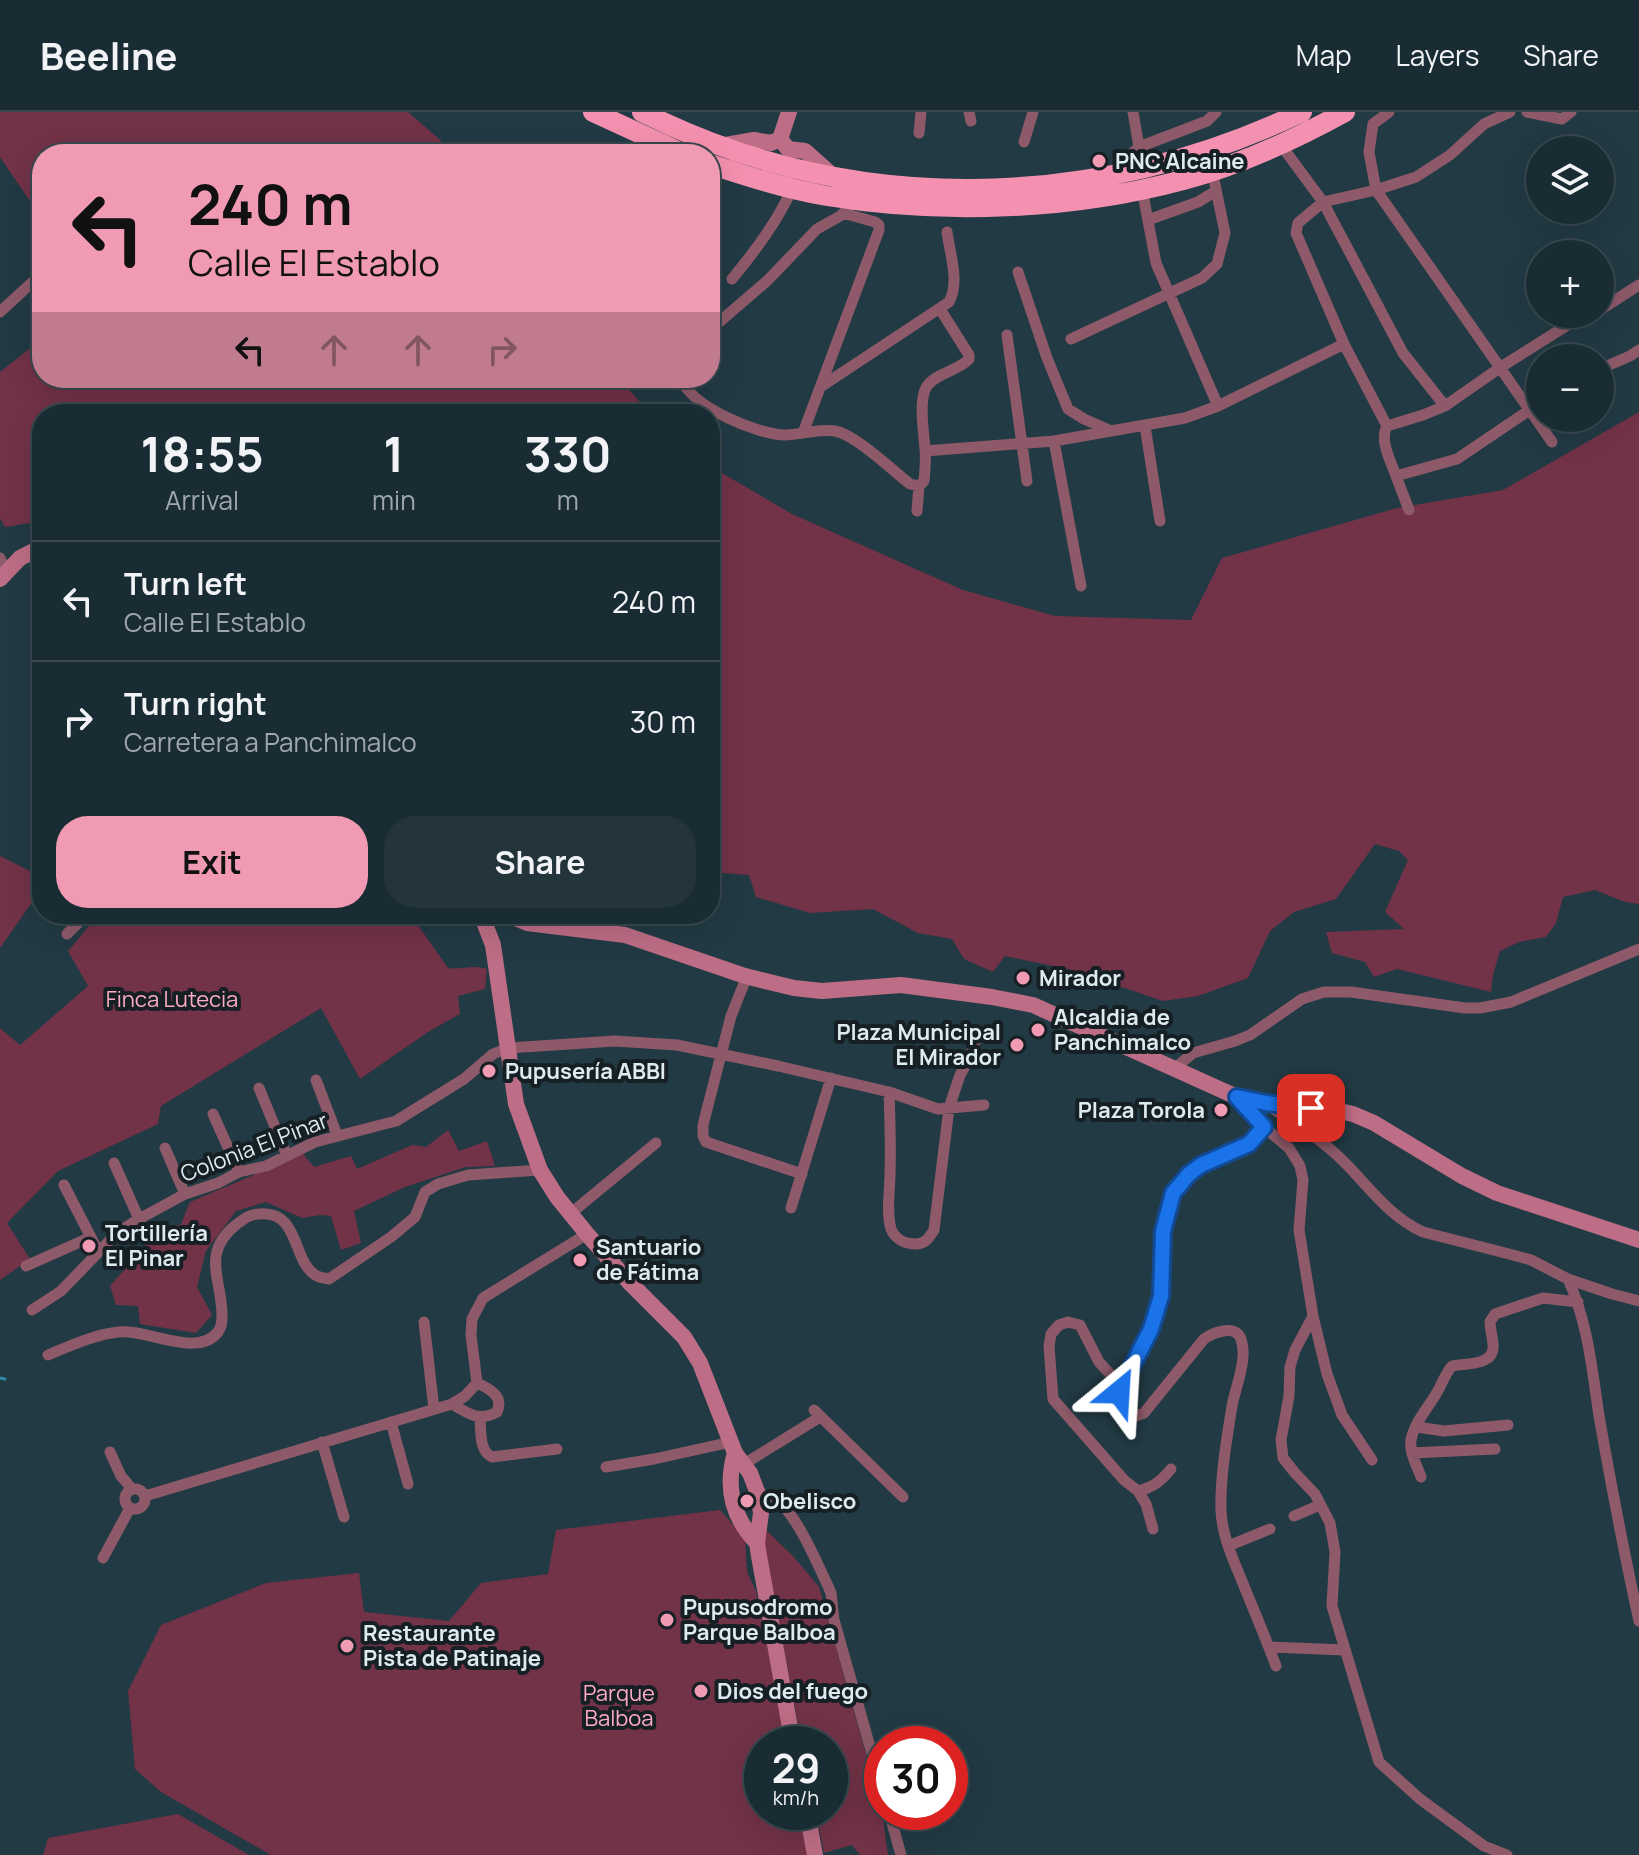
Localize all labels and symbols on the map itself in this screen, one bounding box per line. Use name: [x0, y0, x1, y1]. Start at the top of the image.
place label: PNC Alcaine: [1115, 146, 1245, 176]
marker: PNC Alcaine: [1090, 152, 1108, 170]
place label: Mirador: [1039, 963, 1121, 993]
marker: Mirador: [1014, 969, 1032, 987]
park label: Finca Lutecia: [106, 984, 238, 1014]
place label: Alcaldia de Panchimalco: [1054, 1002, 1191, 1057]
place label: Plaza Municipal El Mirador: [837, 1017, 1001, 1072]
marker: Alcaldia de Panchimalco: [1029, 1021, 1047, 1039]
marker: Plaza Municipal El Mirador: [1008, 1036, 1026, 1054]
place label: Pupusería ABBI: [505, 1056, 666, 1086]
marker: Pupusería ABBI: [480, 1062, 498, 1080]
pin: [1277, 1074, 1345, 1142]
place label: Plaza Torola: [1078, 1095, 1205, 1125]
marker: Plaza Torola: [1212, 1101, 1230, 1119]
street label: Colonia El Pinar: [176, 1105, 332, 1189]
place label: Tortillería El Pinar: [105, 1218, 208, 1273]
place label: Santuario de Fátima: [596, 1232, 701, 1287]
marker: Tortillería El Pinar: [80, 1237, 98, 1255]
marker: Santuario de Fátima: [571, 1251, 589, 1269]
position arrow: [1077, 1350, 1161, 1434]
place label: Obelisco: [763, 1486, 856, 1516]
marker: Obelisco: [738, 1492, 756, 1510]
place label: Pupusodromo Parque Balboa: [683, 1592, 836, 1647]
marker: Pupusodromo Parque Balboa: [658, 1611, 676, 1629]
place label: Restaurante Pista de Patinaje: [363, 1618, 541, 1673]
marker: Restaurante Pista de Patinaje: [338, 1637, 356, 1655]
place label: Dios del fuego: [717, 1676, 868, 1706]
park label: Parque Balboa: [583, 1678, 655, 1733]
marker: Dios del fuego: [692, 1682, 710, 1700]
speed limit sign: 30: [864, 1726, 968, 1830]

